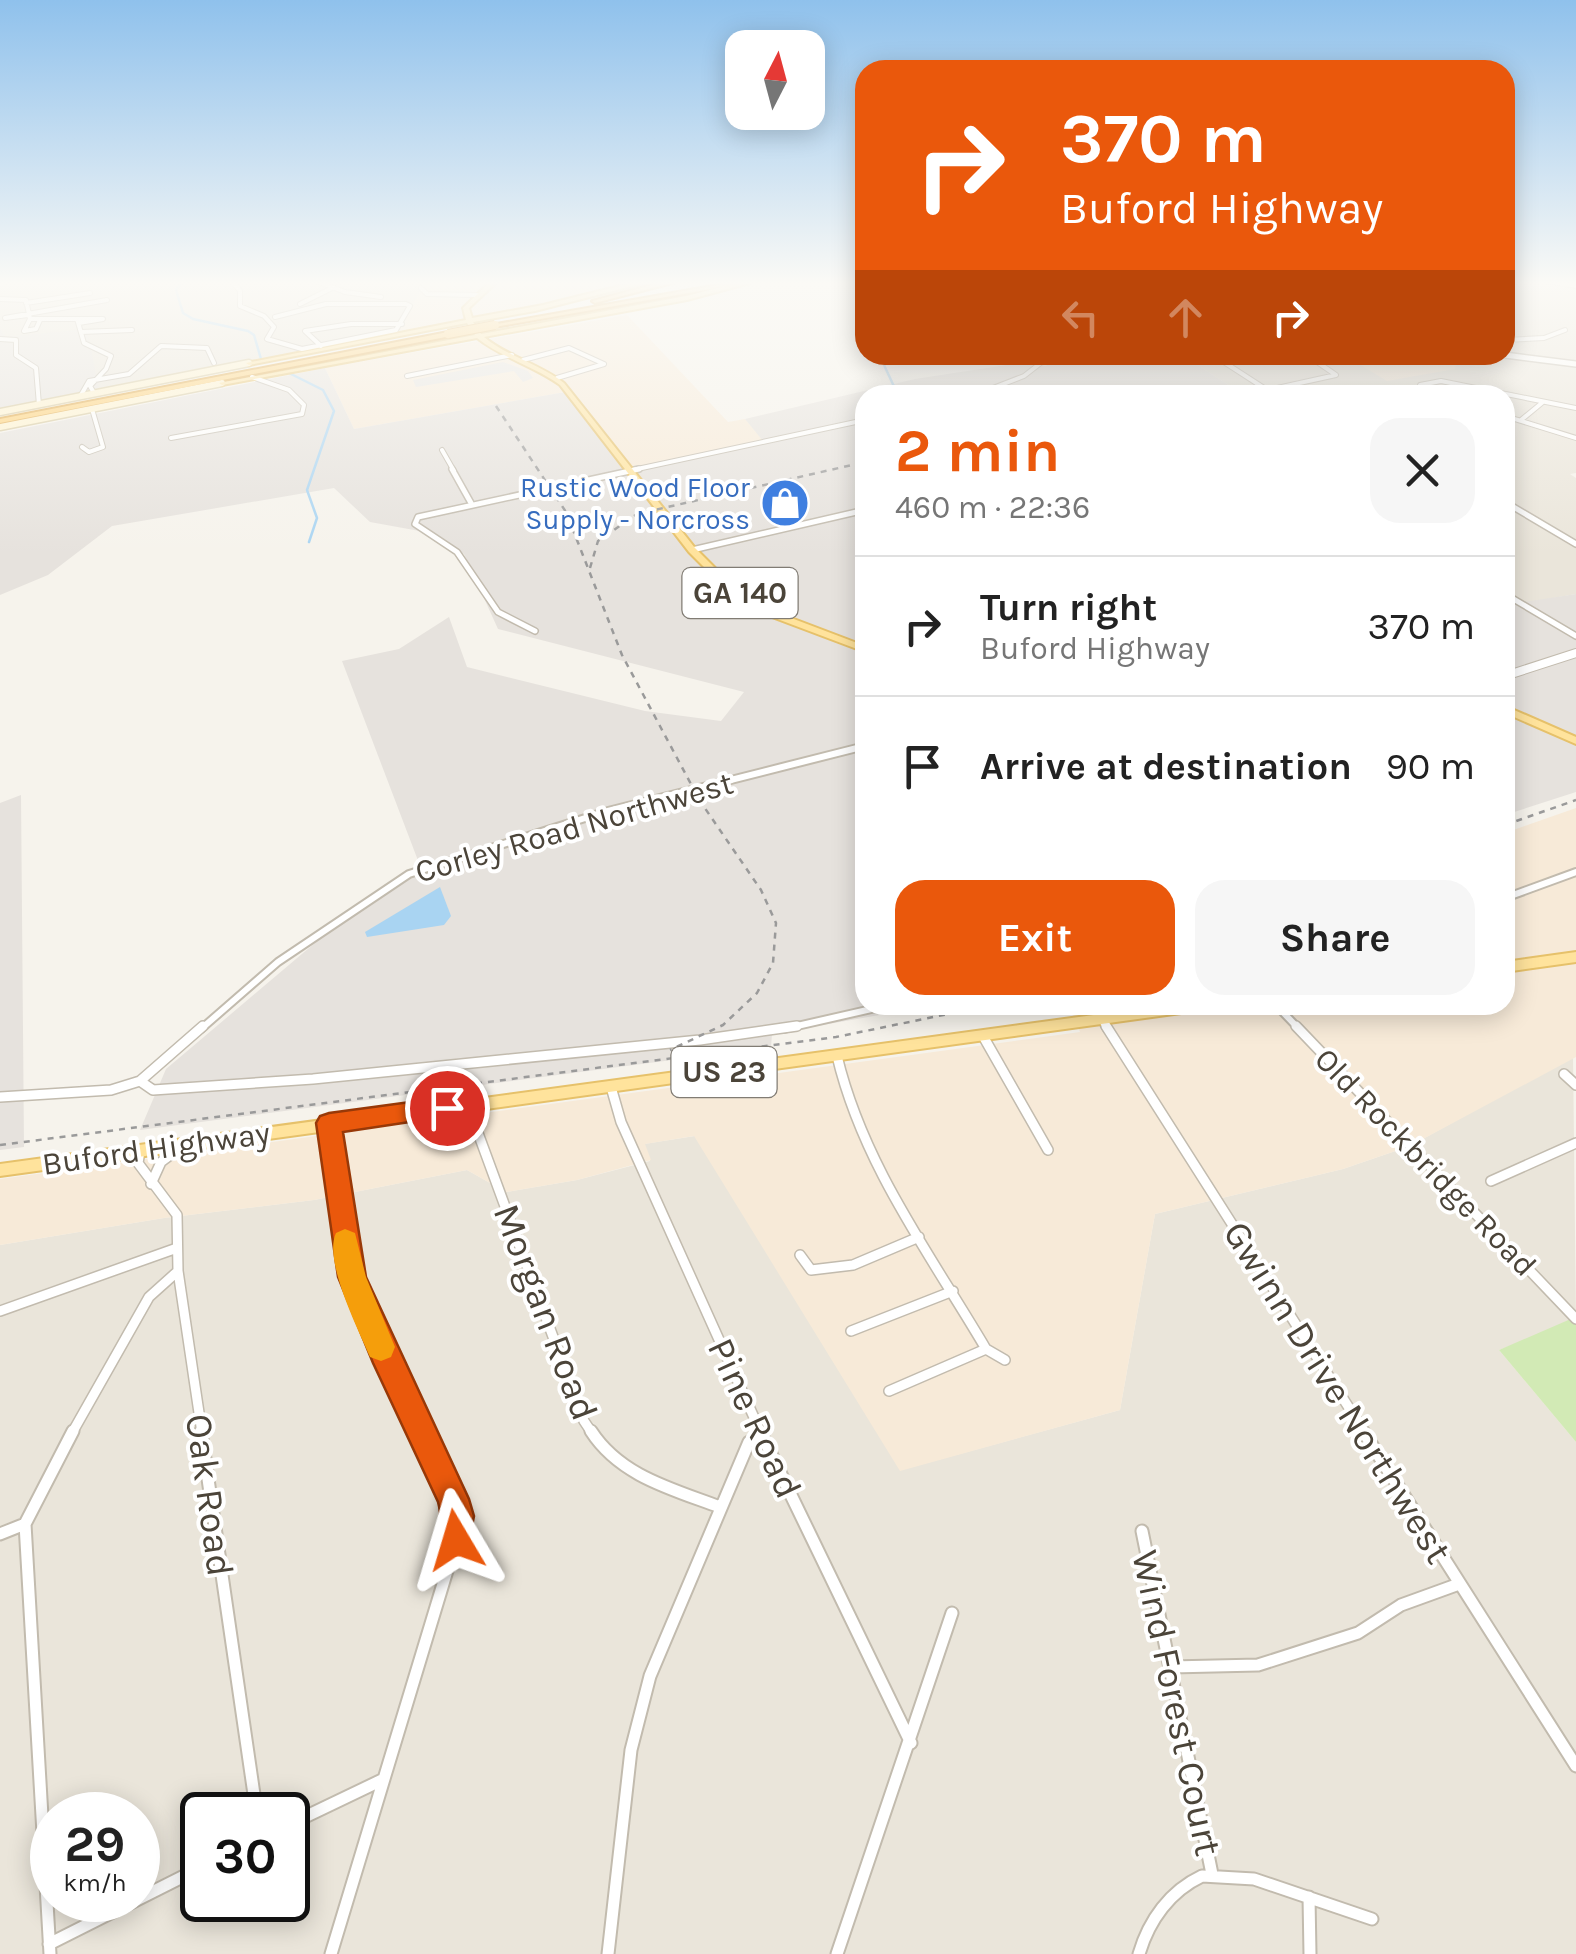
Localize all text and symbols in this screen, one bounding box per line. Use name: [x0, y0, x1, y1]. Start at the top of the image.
north arrow: [725, 30, 825, 130]
map controls: [725, 30, 825, 130]
text: 370 m: [1060, 98, 1267, 180]
icon: right: [895, 100, 1025, 230]
text: Buford Highway: [1060, 182, 1383, 234]
icon: left: [1053, 290, 1108, 345]
icon: ahead: [1158, 290, 1213, 345]
icon: right: [1263, 290, 1318, 345]
text: 2 min: [895, 416, 1060, 486]
button: close: [1370, 418, 1475, 523]
place label: Rustic Wood Floor Supply - Norcross: [520, 471, 751, 536]
shop icon: Rustic Wood Floor Supply - Norcross: [759, 477, 811, 529]
text: 460 m · 22:36: [895, 489, 1090, 526]
road number: GA 140: [682, 568, 798, 618]
text: Turn right: [980, 585, 1157, 630]
icon: right: [895, 599, 950, 654]
text: 370 m: [1368, 604, 1475, 649]
text: Buford Highway: [980, 630, 1210, 667]
icon: arrive: [895, 739, 950, 794]
text: Arrive at destination: [980, 744, 1352, 789]
text: 90 m: [1386, 744, 1475, 789]
street label: Corley Road Northwest: [411, 764, 737, 891]
button: Exit: [895, 880, 1175, 995]
button: Share: [1195, 880, 1475, 995]
street label: Old Rockbridge Road: [1307, 1041, 1544, 1284]
road number: US 23: [672, 1047, 776, 1097]
pin: [405, 1066, 490, 1151]
icon: arrive: [420, 1081, 475, 1136]
street label: Buford Highway: [40, 1114, 273, 1183]
street label: Morgan Road: [484, 1198, 607, 1427]
street label: Gwinn Drive Northwest: [1214, 1213, 1461, 1572]
street label: Pine Road: [698, 1331, 811, 1505]
street label: Oak Road: [176, 1411, 243, 1579]
position arrow: [404, 1488, 508, 1592]
street label: Wind Forest Court: [1122, 1546, 1231, 1860]
speed limit sign: 30: [180, 1792, 310, 1922]
text: 29: [65, 1815, 125, 1874]
text: km/h: [63, 1868, 127, 1897]

